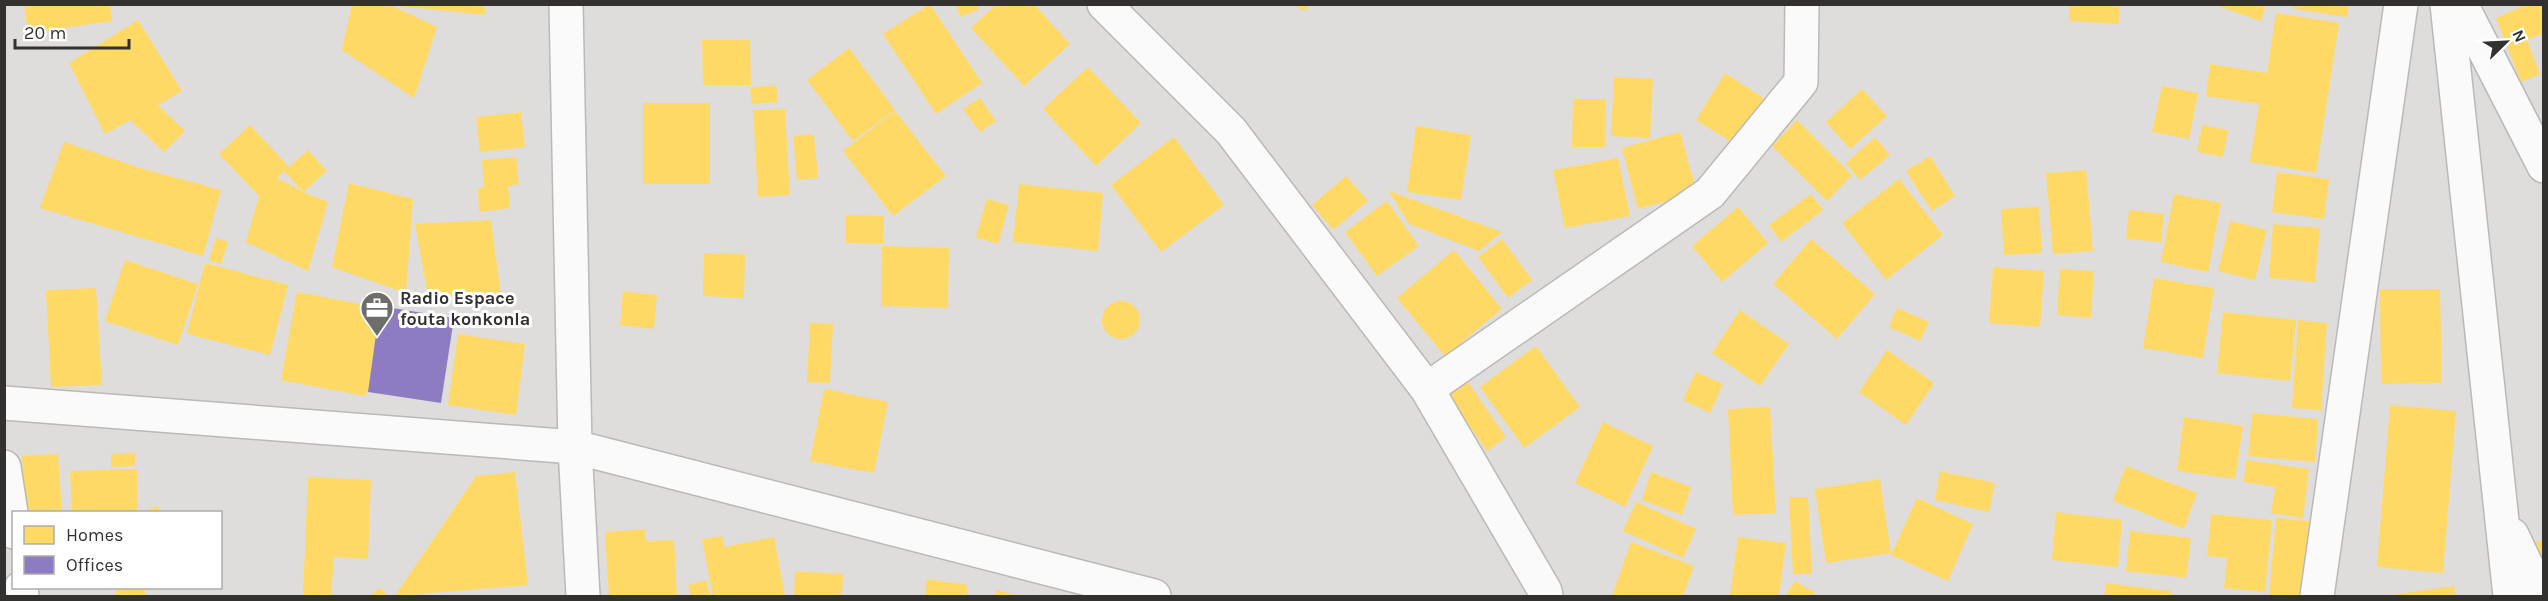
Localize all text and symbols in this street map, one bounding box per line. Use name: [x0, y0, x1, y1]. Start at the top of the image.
scale bar: [15, 12, 129, 50]
north arrow: [2476, 12, 2536, 72]
text: 20 m: [24, 22, 66, 44]
text: N: [2508, 27, 2530, 45]
place label: Radio Espace fouta konkonla: [400, 287, 530, 330]
office icon: Radio Espace fouta konkonla: [359, 290, 395, 337]
legend: [12, 511, 222, 589]
text: Homes: [66, 524, 123, 546]
text: Offices: [66, 554, 123, 576]

